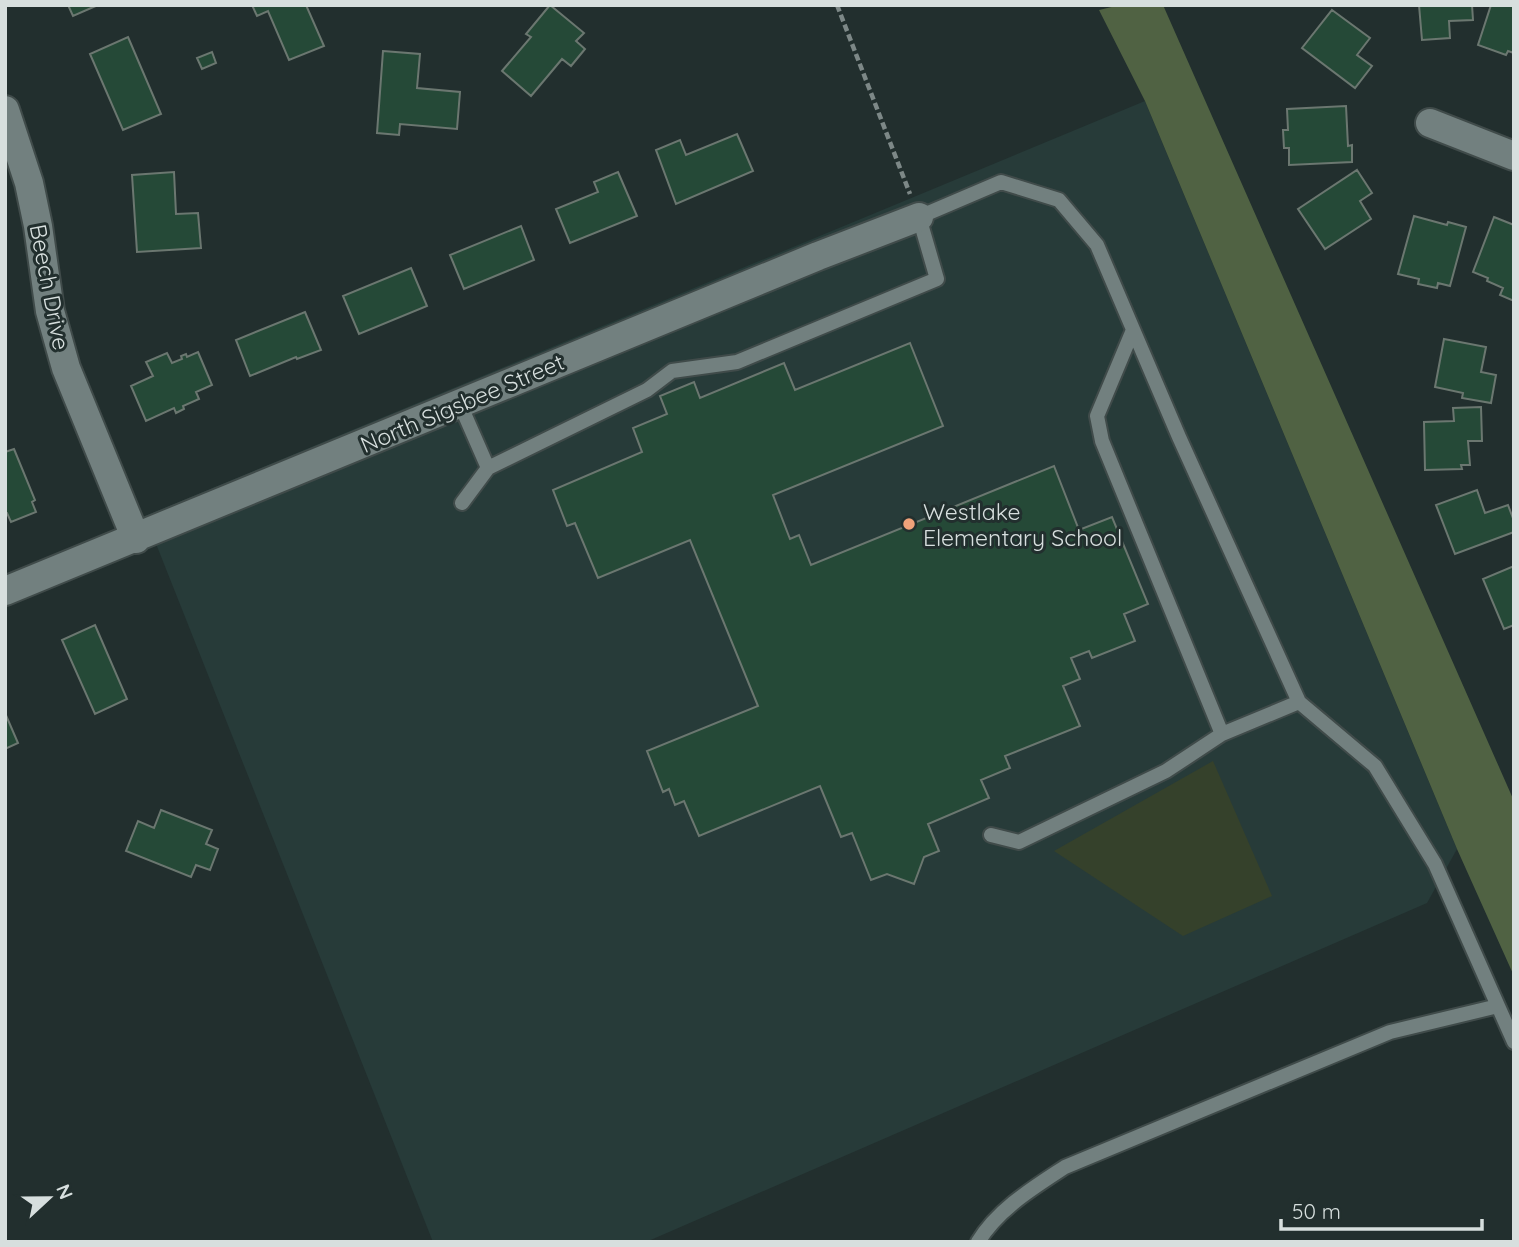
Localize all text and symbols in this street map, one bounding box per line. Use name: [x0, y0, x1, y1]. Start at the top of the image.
street label: Beech Drive: [24, 222, 76, 352]
street label: North Sigsbee Street: [356, 347, 568, 459]
place label: Westlake Elementary School: [923, 497, 1122, 552]
marker: Westlake Elementary School: [901, 516, 917, 532]
north arrow: [14, 1163, 84, 1233]
text: N: [51, 1181, 79, 1203]
scale bar: [1281, 1188, 1482, 1232]
text: 50 m: [1292, 1198, 1341, 1224]

